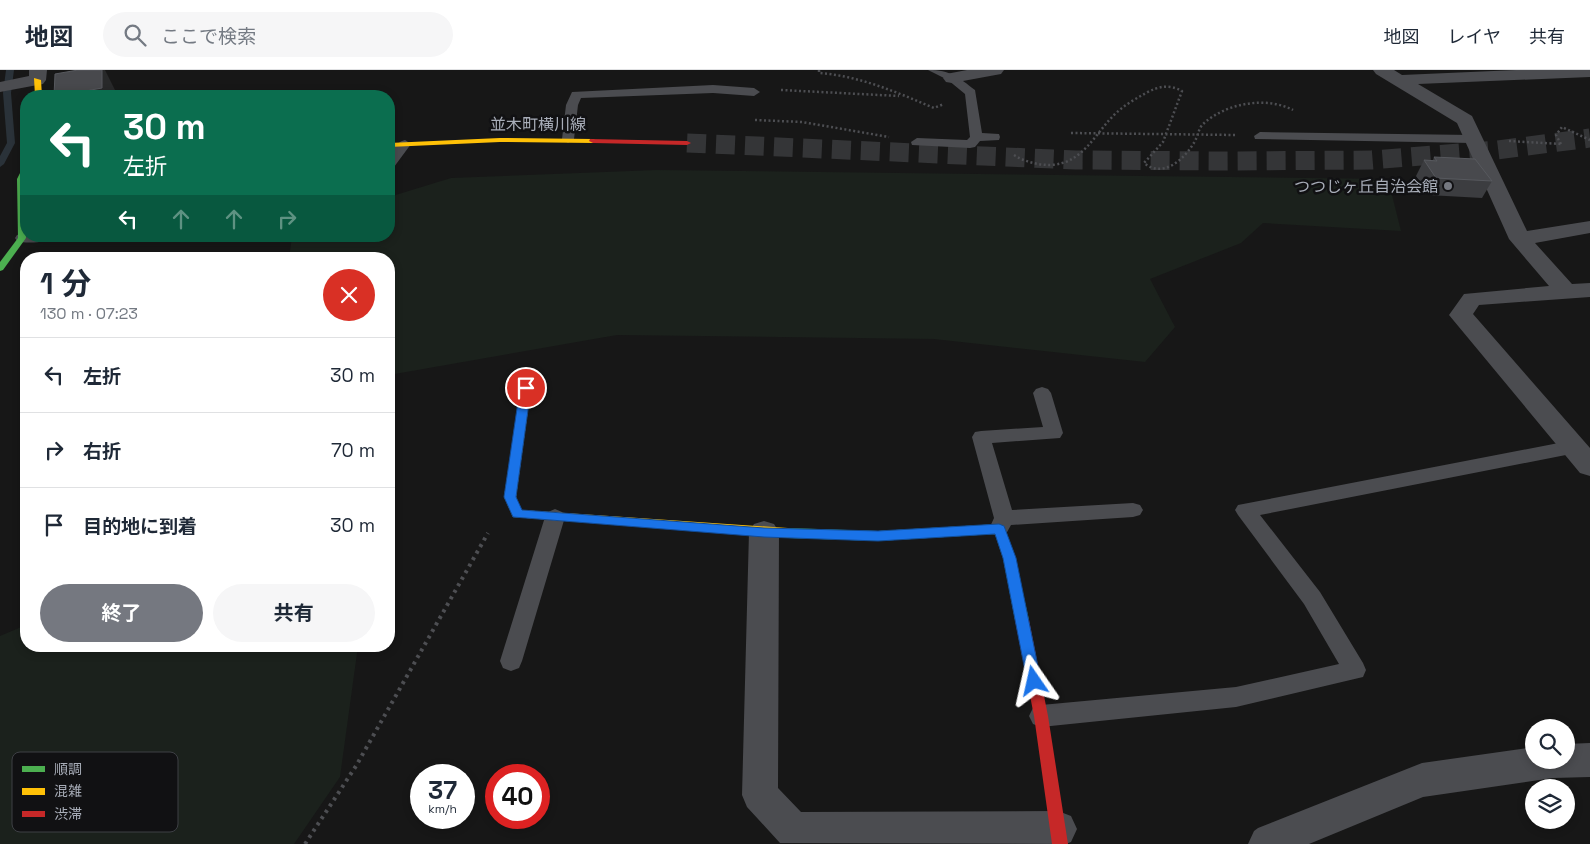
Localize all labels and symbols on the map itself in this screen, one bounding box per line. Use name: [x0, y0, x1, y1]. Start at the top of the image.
street label: 並木町横川線: [490, 114, 586, 135]
place label: つつじヶ丘自治会館: [1294, 176, 1438, 197]
marker: つつじヶ丘自治会館: [1442, 180, 1454, 192]
pin: [505, 367, 547, 409]
position arrow: [1007, 654, 1059, 706]
legend: [12, 752, 178, 832]
text: 順調: [54, 760, 82, 778]
speed limit sign: 40: [485, 764, 550, 829]
text: 混雑: [54, 782, 82, 800]
text: 渋滞: [54, 805, 82, 823]

